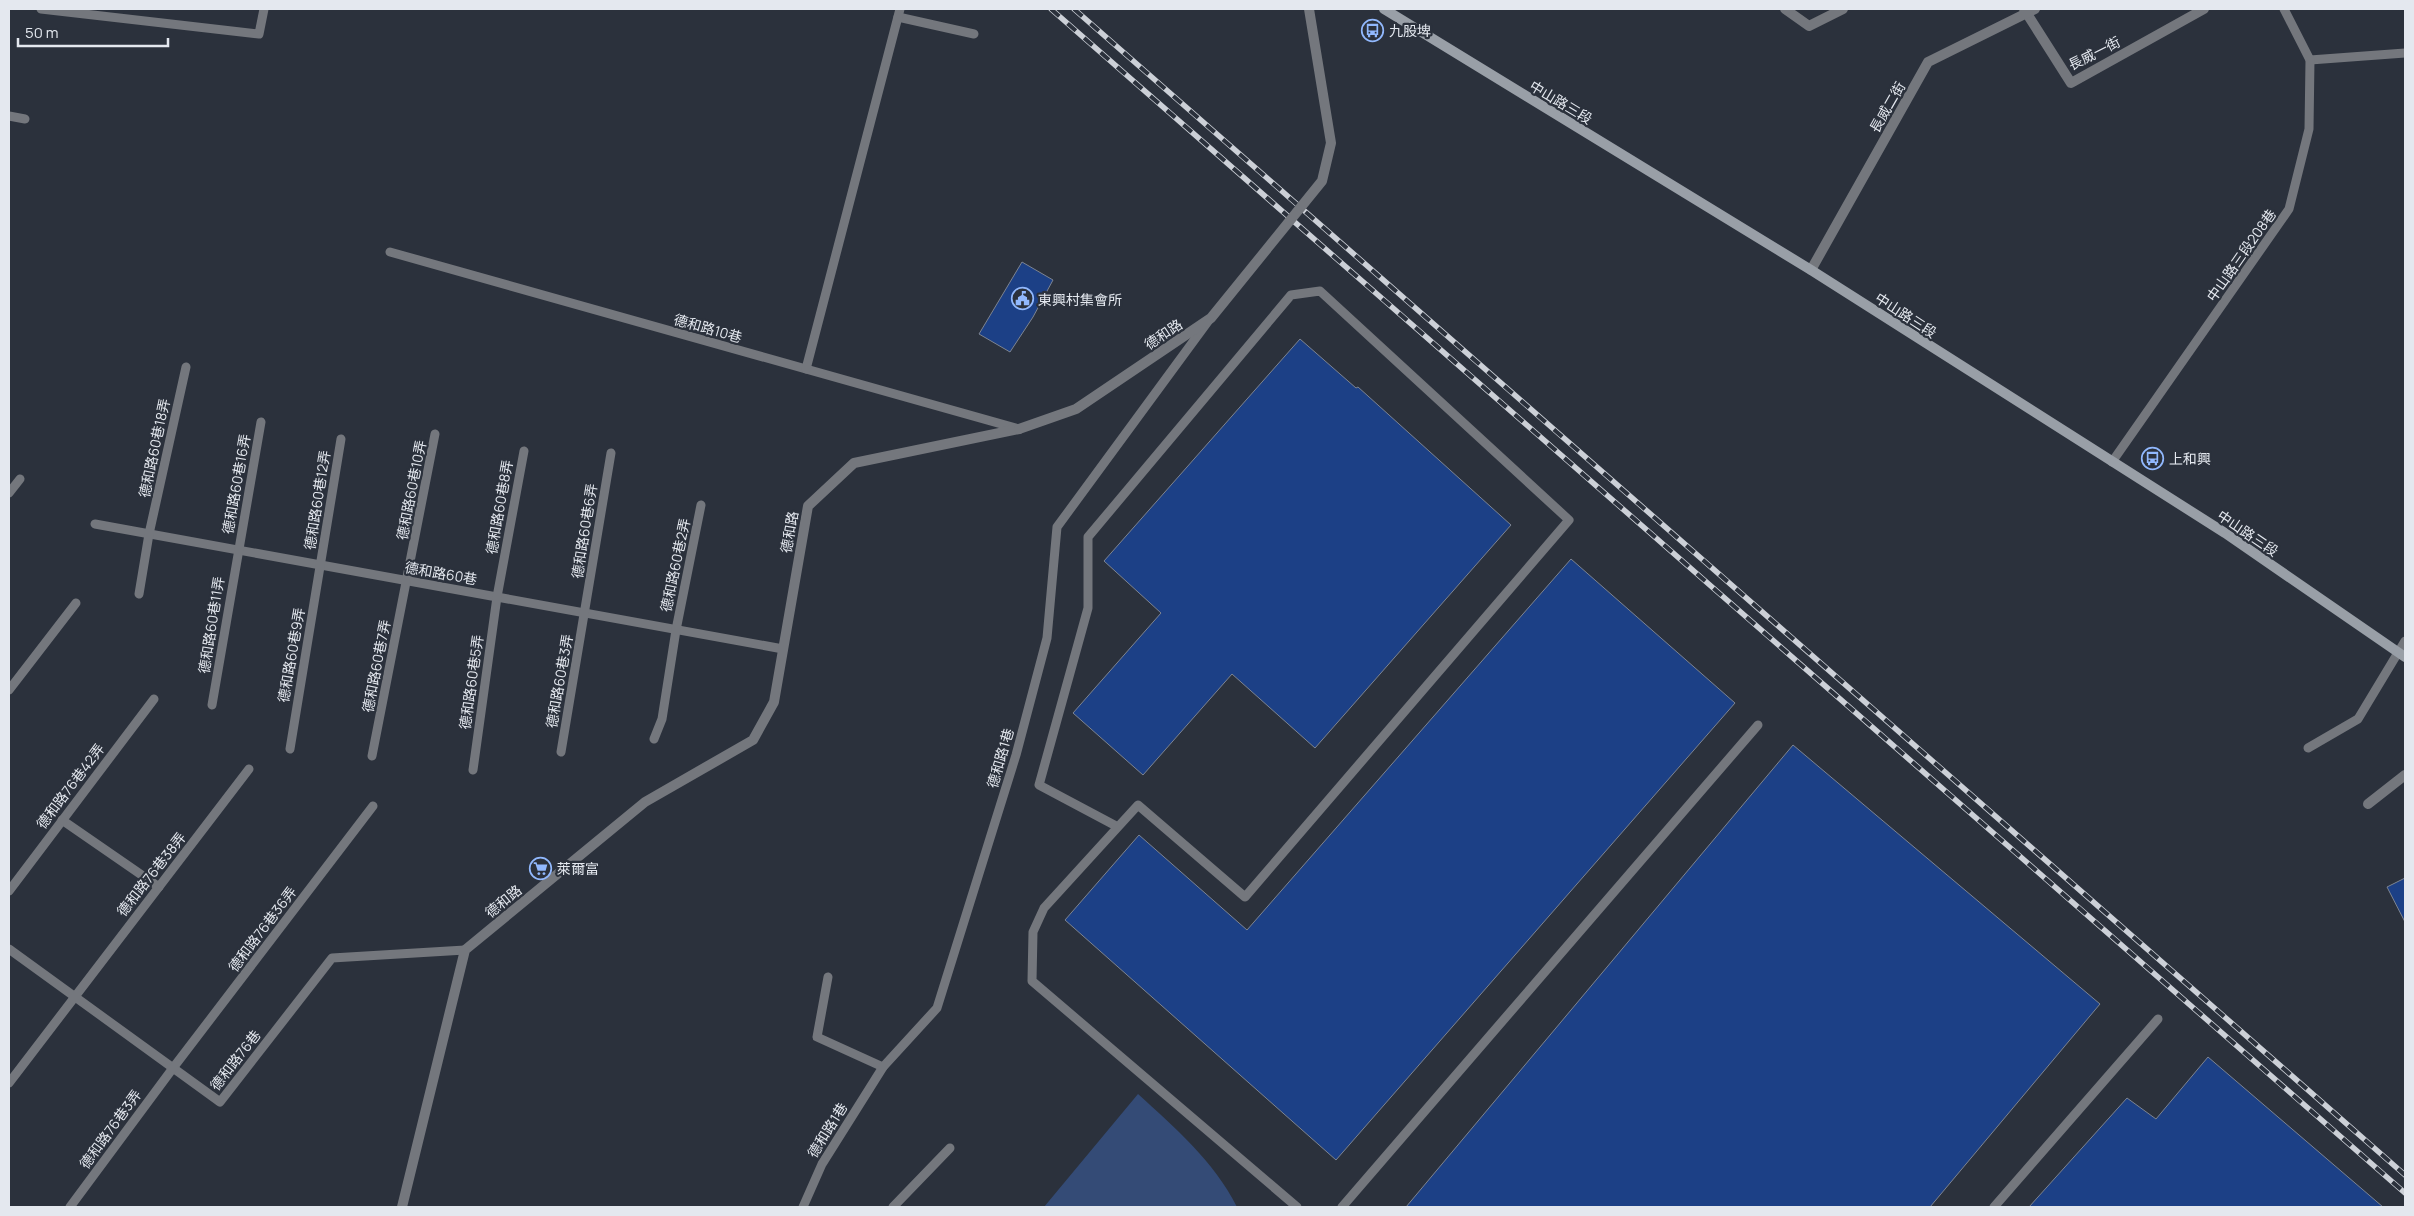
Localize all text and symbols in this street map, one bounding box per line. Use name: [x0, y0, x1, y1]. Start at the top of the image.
scale bar: [18, 15, 168, 47]
bus stop icon: 九股埤: [1361, 18, 1385, 42]
place label: 九股埤: [1389, 21, 1431, 40]
text: 50 m: [25, 22, 59, 43]
street label: 長威一街: [2065, 32, 2123, 74]
street label: 中山路三段: [1526, 76, 1596, 128]
street label: 長威二街: [1865, 78, 1909, 136]
street label: 中山路三段208巷: [2202, 205, 2280, 305]
public building icon: 東興村集會所: [1010, 287, 1034, 311]
street label: 中山路三段: [1871, 288, 1941, 342]
place label: 東興村集會所: [1038, 290, 1122, 309]
street label: 德和路10巷: [672, 309, 744, 347]
street label: 德和路: [1140, 314, 1186, 354]
street label: 德和路60巷18弄: [134, 397, 174, 499]
street label: 德和路60巷16弄: [218, 432, 254, 536]
street label: 德和路60巷10弄: [392, 439, 430, 541]
bus stop icon: 上和興: [2141, 446, 2165, 470]
street label: 德和路60巷12弄: [300, 449, 334, 551]
place label: 上和興: [2169, 449, 2211, 468]
street label: 德和路60巷8弄: [481, 458, 517, 556]
street label: 德和路60巷6弄: [567, 482, 601, 580]
street label: 中山路三段: [2214, 506, 2282, 560]
street label: 德和路: [776, 510, 802, 554]
street label: 德和路60巷2弄: [656, 516, 694, 614]
street label: 德和路60巷: [403, 557, 479, 589]
street label: 德和路60巷11弄: [194, 575, 228, 675]
street label: 德和路60巷9弄: [273, 606, 309, 704]
street label: 德和路60巷7弄: [358, 618, 394, 714]
street label: 德和路60巷5弄: [455, 633, 487, 731]
street label: 德和路60巷3弄: [541, 633, 577, 729]
street label: 德和路1巷: [982, 726, 1018, 790]
street label: 德和路76巷42弄: [32, 740, 108, 832]
street label: 德和路76巷38弄: [112, 828, 190, 920]
supermarket icon: 萊爾富: [529, 856, 553, 880]
place label: 萊爾富: [557, 859, 599, 878]
street label: 德和路: [481, 880, 525, 922]
street label: 德和路76巷36弄: [224, 882, 300, 976]
street label: 德和路76巷: [205, 1026, 265, 1094]
street label: 德和路76巷3弄: [75, 1086, 145, 1172]
street label: 德和路1巷: [803, 1099, 851, 1161]

